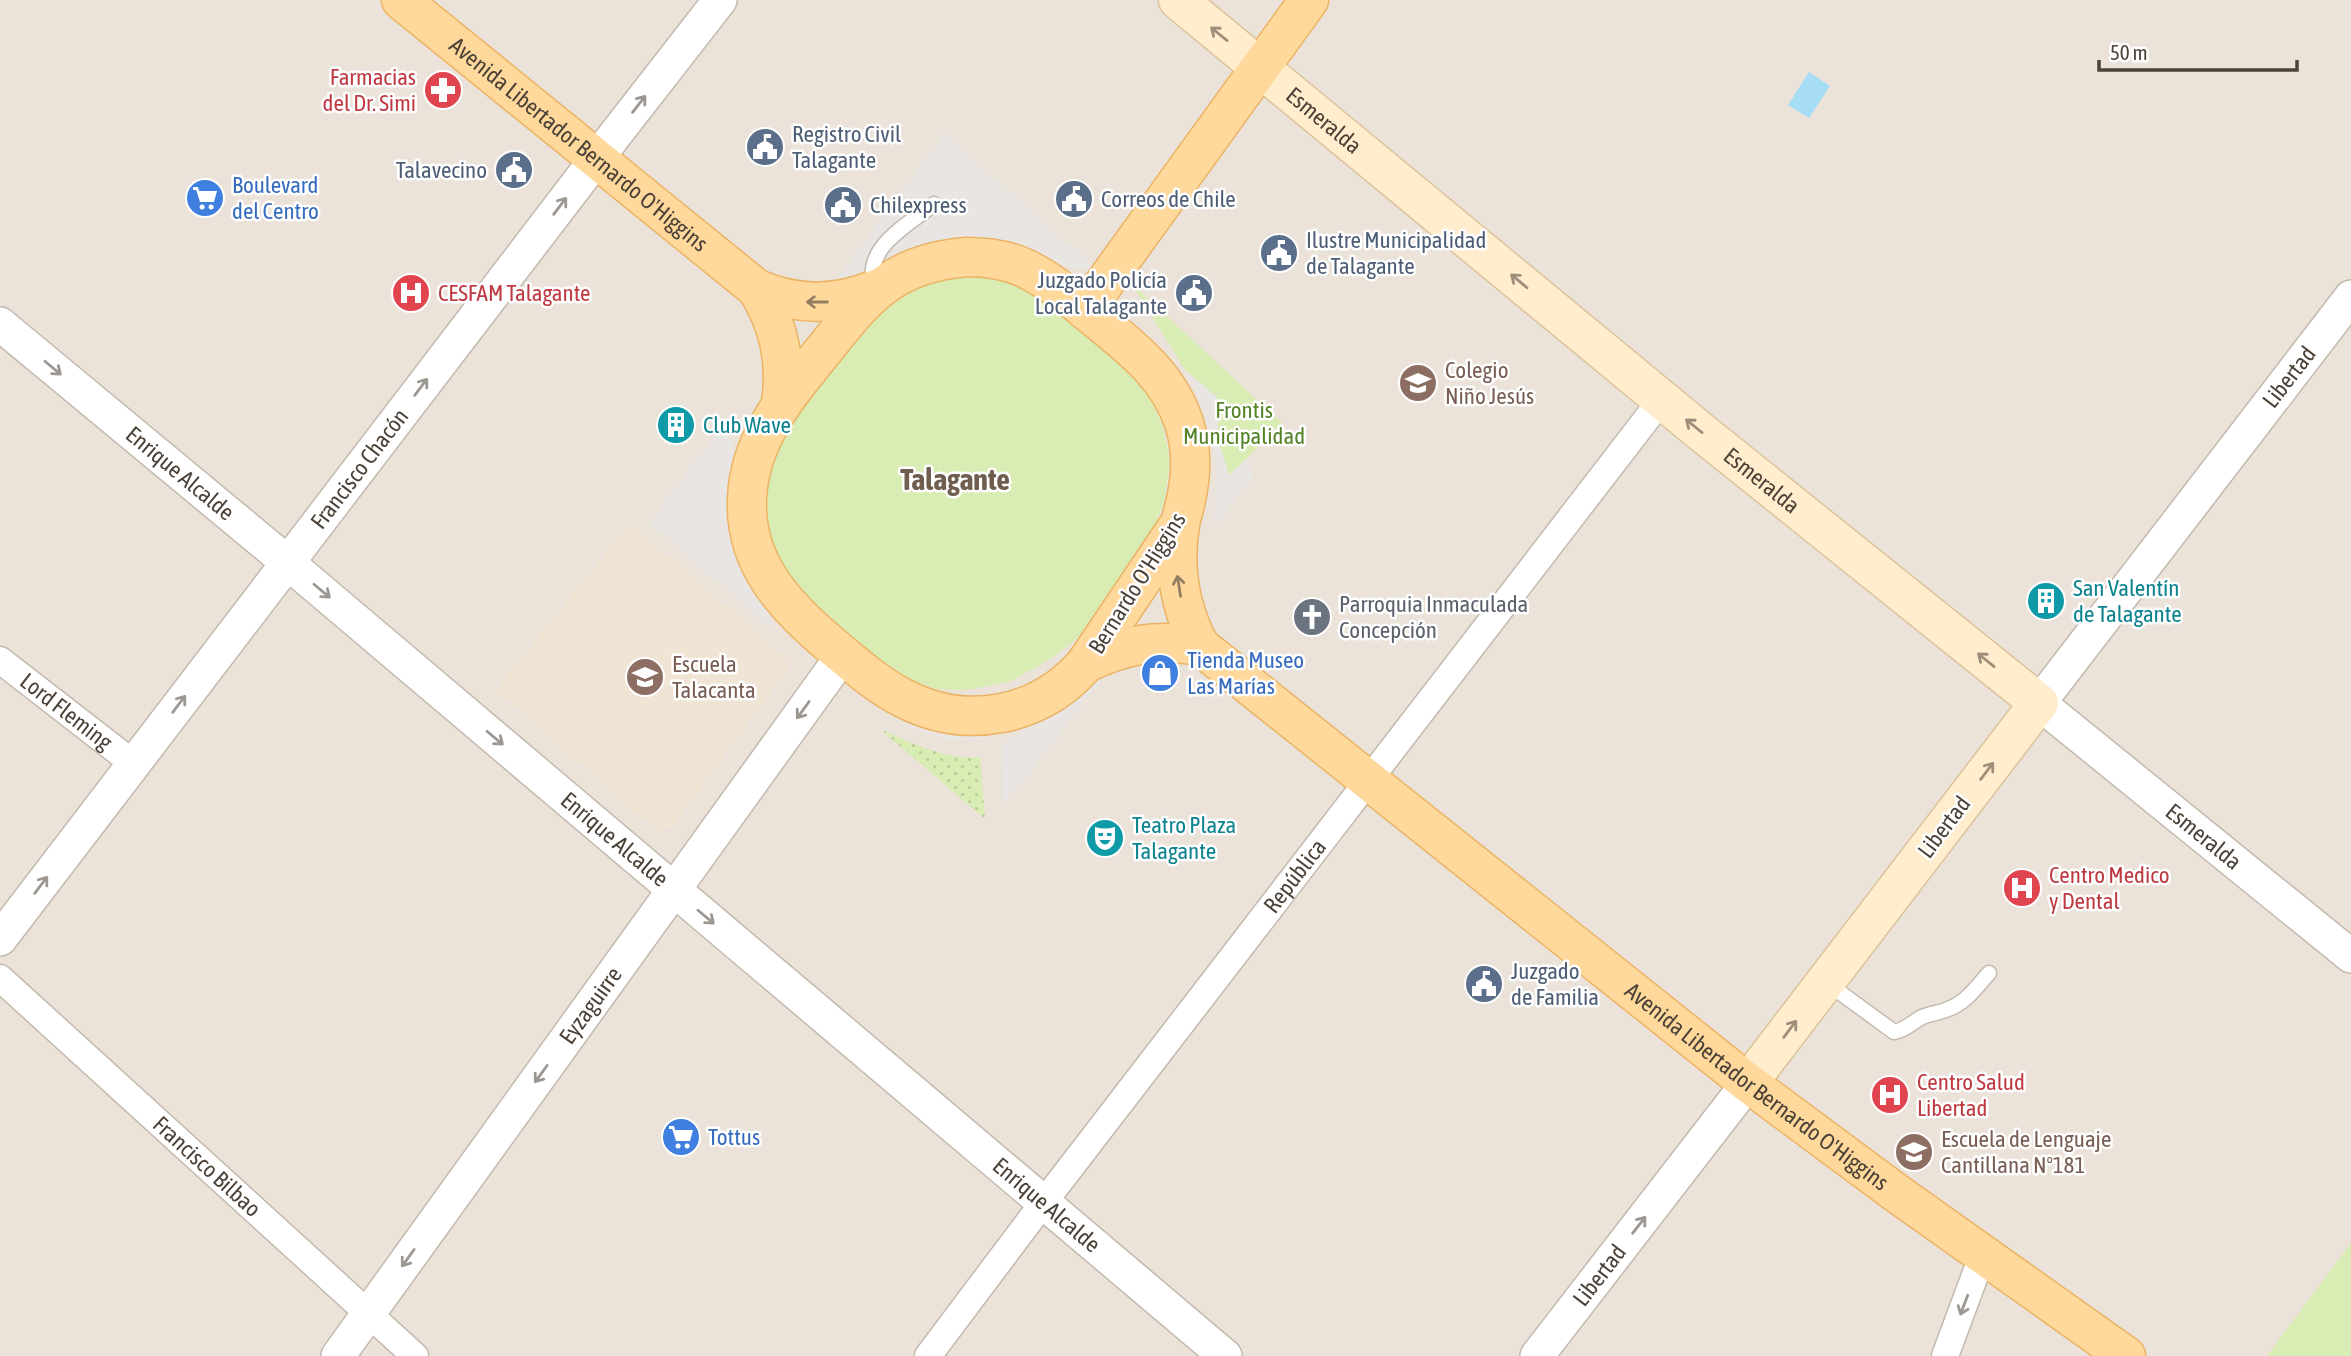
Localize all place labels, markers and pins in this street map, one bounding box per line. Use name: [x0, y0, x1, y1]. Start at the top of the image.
place label: Farmacias del Dr. Simi: [323, 64, 416, 116]
pharmacy icon: Farmacias del Dr. Simi: [422, 69, 464, 111]
place label: Registro Civil Talagante: [792, 121, 901, 173]
public building icon: Registro Civil Talagante: [744, 126, 786, 168]
public building icon: Talavecino: [493, 149, 535, 191]
place label: Talavecino: [396, 157, 487, 183]
place label: Boulevard del Centro: [232, 172, 319, 224]
supermarket icon: Boulevard del Centro: [184, 177, 226, 219]
public building icon: Correos de Chile: [1053, 178, 1095, 220]
public building icon: Chilexpress: [822, 184, 864, 226]
place label: Correos de Chile: [1101, 186, 1236, 212]
place label: Chilexpress: [870, 192, 967, 218]
place label: Ilustre Municipalidad de Talagante: [1306, 227, 1486, 279]
public building icon: Ilustre Municipalidad de Talagante: [1258, 232, 1300, 274]
place label: Juzgado Policía Local Talagante: [1035, 267, 1167, 319]
hospital icon: CESFAM Talagante: [390, 272, 432, 314]
public building icon: Juzgado Policía Local Talagante: [1173, 272, 1215, 314]
place label: CESFAM Talagante: [438, 280, 591, 306]
place label: Colegio Niño Jesús: [1445, 357, 1534, 409]
school or university icon: Colegio Niño Jesús: [1397, 362, 1439, 404]
building icon: Club Wave: [655, 404, 697, 446]
place label: Club Wave: [703, 412, 791, 438]
place label: San Valentín de Talagante: [2073, 575, 2182, 627]
building icon: San Valentín de Talagante: [2025, 580, 2067, 622]
place label: Parroquia Inmaculada Concepción: [1339, 591, 1528, 643]
church icon: Parroquia Inmaculada Concepción: [1291, 596, 1333, 638]
place label: Tienda Museo Las Marías: [1187, 647, 1304, 699]
place label: Escuela Talacanta: [672, 651, 756, 703]
shop icon: Tienda Museo Las Marías: [1139, 652, 1181, 694]
school or university icon: Escuela Talacanta: [624, 656, 666, 698]
place label: Teatro Plaza Talagante: [1132, 812, 1236, 864]
theatre icon: Teatro Plaza Talagante: [1084, 817, 1126, 859]
place label: Centro Medico y Dental: [2049, 862, 2170, 914]
hospital icon: Centro Medico y Dental: [2001, 867, 2043, 909]
place label: Juzgado de Familia: [1511, 958, 1599, 1010]
public building icon: Juzgado de Familia: [1463, 963, 1505, 1005]
place label: Centro Salud Libertad: [1917, 1069, 2025, 1121]
hospital icon: Centro Salud Libertad: [1869, 1074, 1911, 1116]
supermarket icon: Tottus: [660, 1116, 702, 1158]
place label: Tottus: [708, 1124, 760, 1150]
place label: Escuela de Lenguaje Cantillana Nº181: [1941, 1126, 2111, 1178]
school or university icon: Escuela de Lenguaje Cantillana Nº181: [1893, 1131, 1935, 1173]

